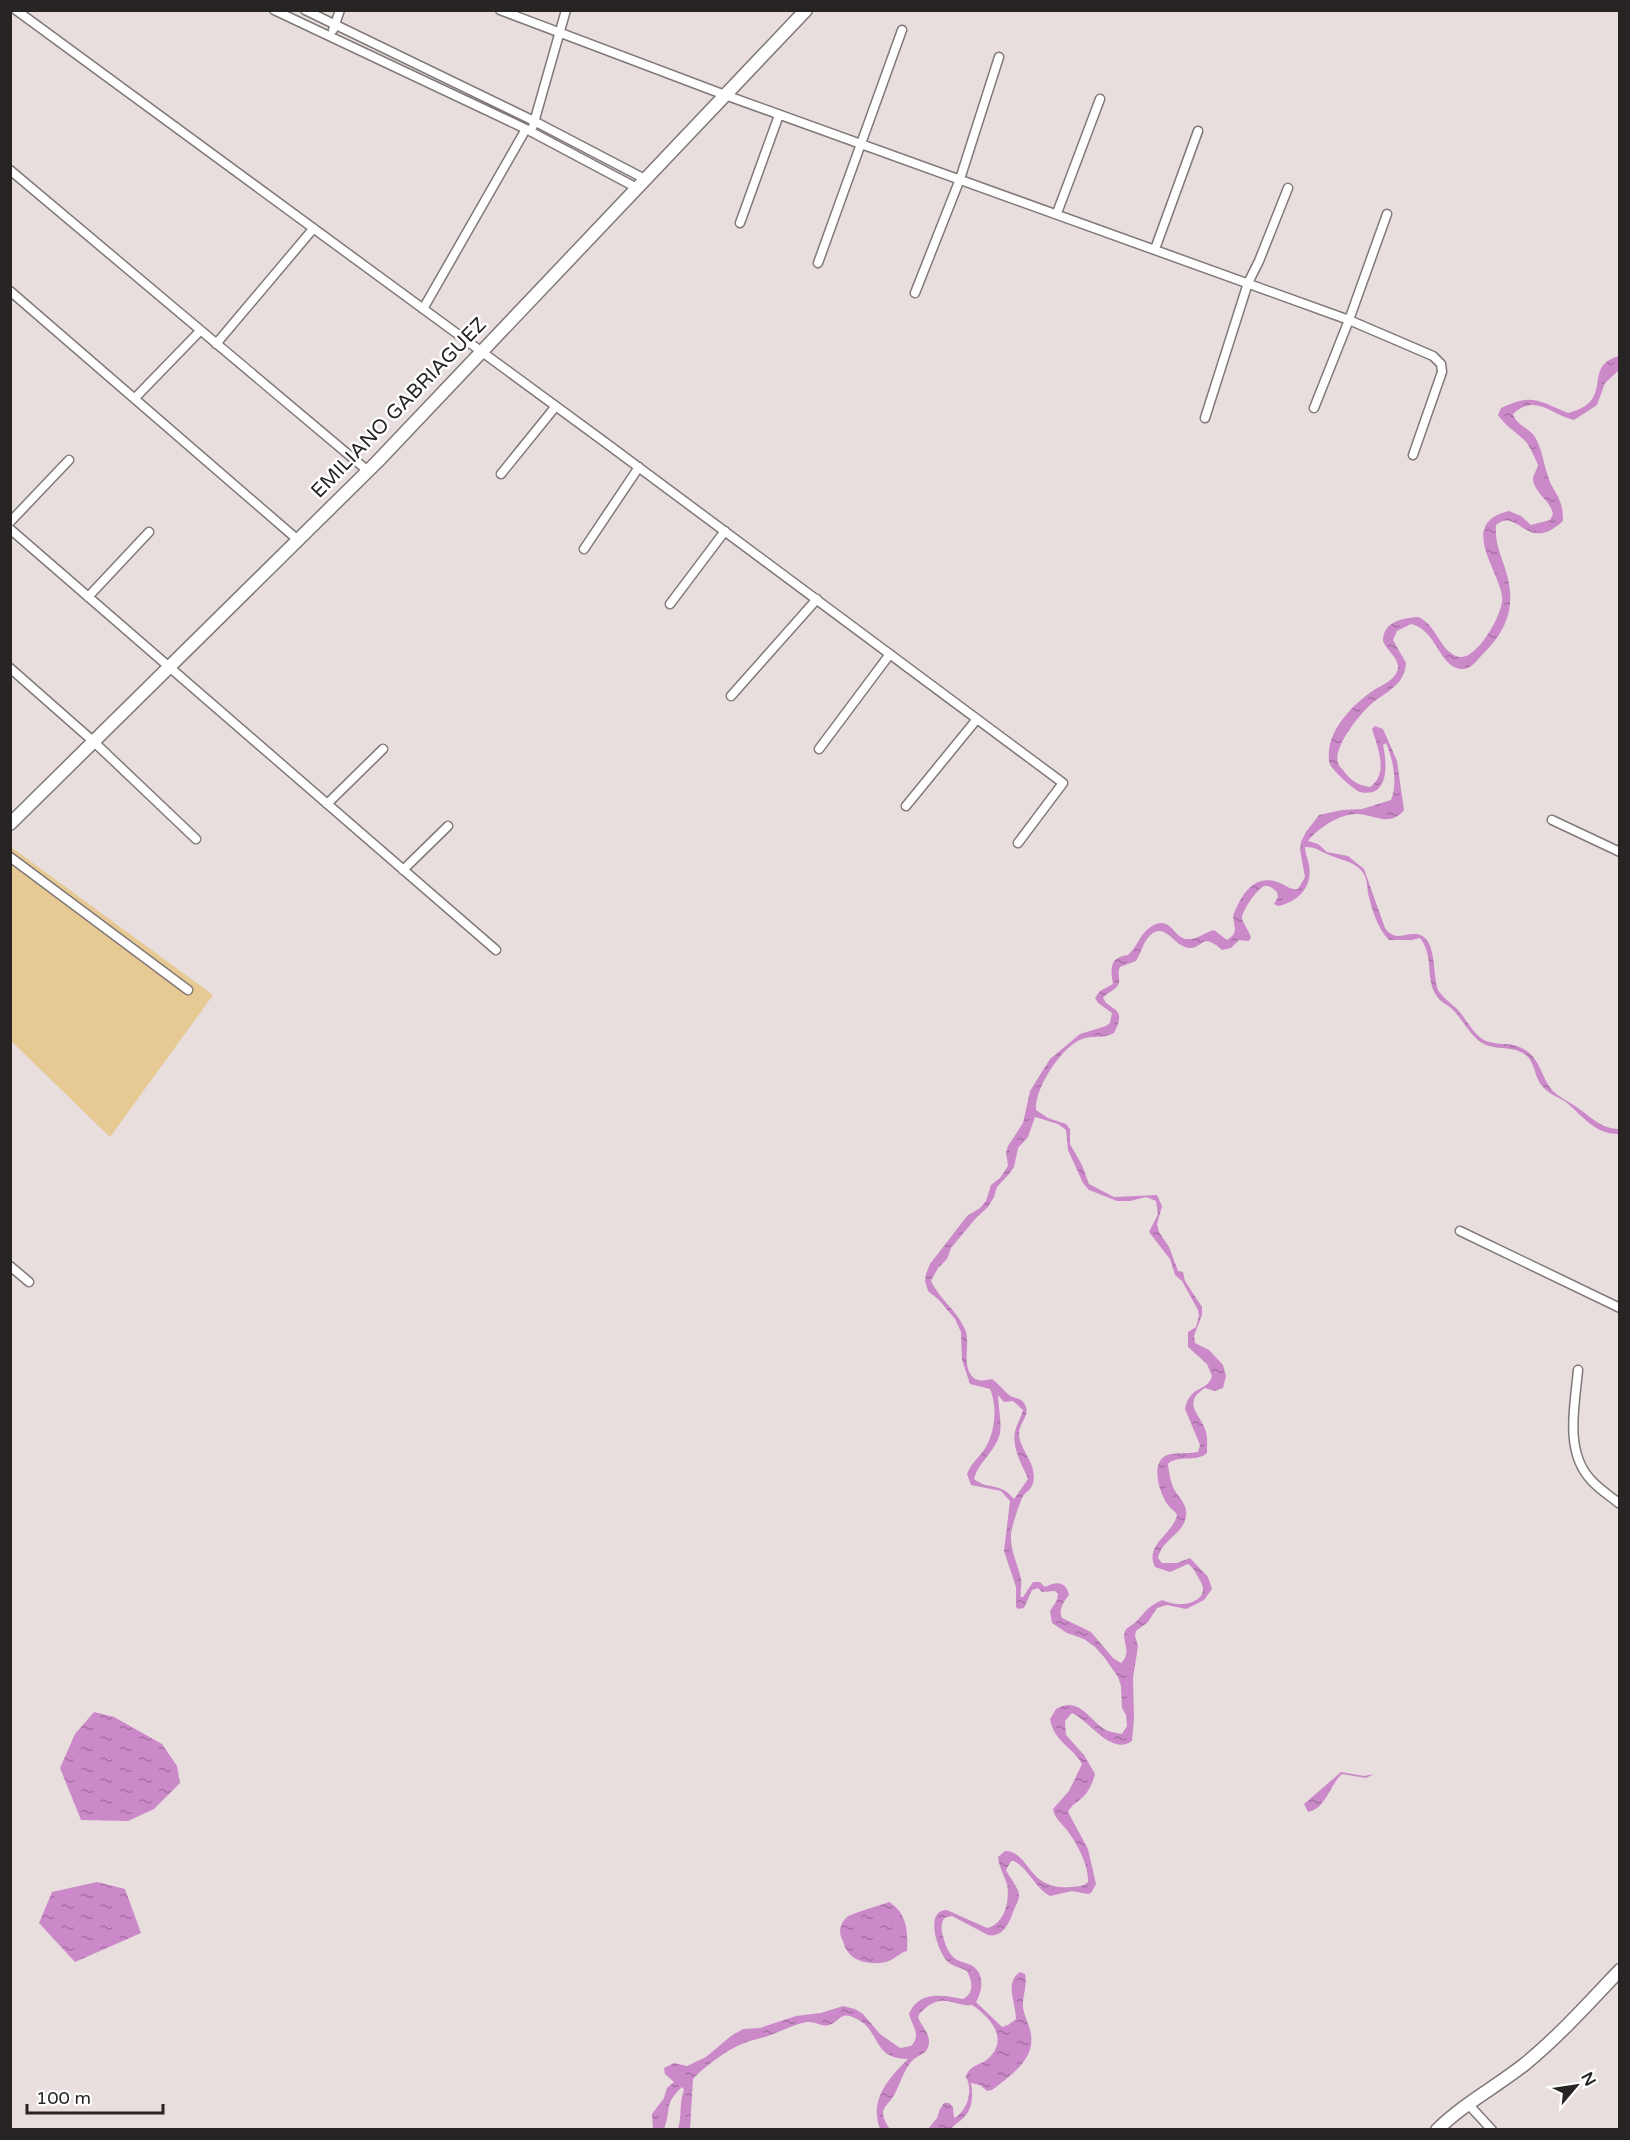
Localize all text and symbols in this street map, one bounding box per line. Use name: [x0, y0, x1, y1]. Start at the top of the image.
street label: EMILIANO GABRIAGUEZ: [306, 313, 492, 503]
north arrow: [1546, 2056, 1606, 2116]
text: N: [1576, 2069, 1600, 2090]
scale bar: [27, 2077, 164, 2115]
text: 100 m: [36, 2087, 91, 2109]

